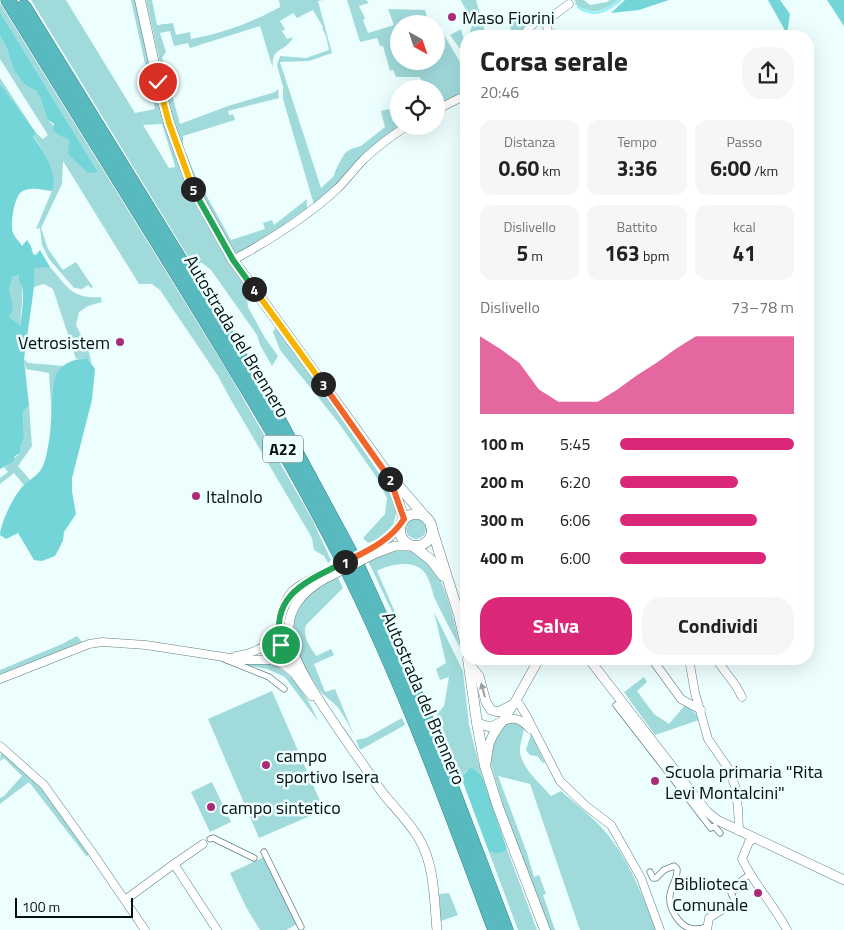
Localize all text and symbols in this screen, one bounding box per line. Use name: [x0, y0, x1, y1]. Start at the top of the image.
place label: Maso Fiorini: [462, 4, 555, 31]
marker: Maso Fiorini: [446, 11, 458, 23]
north arrow: [390, 15, 445, 70]
map controls: [390, 15, 445, 135]
text: Corsa serale: [480, 39, 628, 82]
button: share: [742, 47, 794, 99]
pin: [137, 61, 179, 103]
icon: check: [144, 68, 172, 96]
button: locate: [390, 80, 445, 135]
text: 20:46: [480, 80, 519, 104]
text: Distanza: [504, 131, 555, 152]
text: Tempo: [617, 131, 657, 152]
text: Passo: [726, 131, 762, 152]
text: 0.60: [499, 152, 539, 184]
text: 3:36: [617, 152, 657, 184]
text: 6:00: [710, 152, 751, 184]
text: km: [539, 160, 561, 181]
text: /km: [751, 160, 778, 181]
pin: 5: [180, 176, 206, 202]
text: 5: [190, 179, 197, 200]
text: Dislivello: [503, 216, 556, 237]
text: Battito: [617, 216, 657, 237]
text: kcal: [733, 216, 756, 237]
text: 5: [516, 237, 528, 269]
text: 163: [605, 237, 640, 269]
text: 41: [733, 237, 756, 269]
text: m: [528, 245, 543, 266]
text: bpm: [640, 245, 669, 266]
street label: Autostrada del Brennero: [178, 250, 296, 422]
pin: 4: [242, 276, 266, 302]
text: 4: [251, 279, 258, 300]
text: Dislivello: [480, 295, 540, 319]
text: 73–78 m: [731, 295, 794, 319]
place label: Vetrosistem: [18, 329, 110, 356]
marker: Vetrosistem: [114, 336, 126, 348]
pin: 3: [310, 372, 336, 396]
text: 3: [320, 374, 327, 395]
text: 100 m: [480, 432, 524, 456]
text: 5:45: [560, 432, 590, 456]
road number: A22: [263, 436, 303, 462]
pin: 2: [378, 466, 402, 492]
text: 2: [387, 469, 394, 490]
text: 200 m: [480, 470, 524, 494]
text: 6:20: [560, 470, 590, 494]
place label: Italnolo: [206, 483, 263, 510]
marker: Italnolo: [190, 490, 202, 502]
text: 300 m: [480, 508, 524, 532]
text: 6:06: [560, 508, 590, 532]
text: 400 m: [480, 546, 524, 570]
text: 6:00: [560, 546, 590, 570]
pin: 1: [332, 550, 358, 574]
text: 1: [342, 552, 349, 573]
button: Salva: [480, 597, 632, 655]
button: Condividi: [642, 597, 794, 655]
street label: Autostrada del Brennero: [375, 607, 473, 789]
pin: [260, 624, 302, 666]
icon: arrive: [267, 631, 295, 659]
one-way arrow: [478, 683, 486, 698]
place label: campo sportivo Isera: [276, 742, 379, 790]
place label: Scuola primaria "Rita Levi Montalcini": [665, 758, 823, 806]
marker: campo sportivo Isera: [260, 759, 272, 771]
marker: Scuola primaria "Rita Levi Montalcini": [649, 775, 661, 787]
place label: campo sintetico: [221, 794, 341, 821]
marker: campo sintetico: [205, 801, 217, 813]
place label: Biblioteca Comunale: [672, 870, 748, 918]
marker: Biblioteca Comunale: [752, 887, 764, 899]
scale bar: [15, 895, 132, 918]
text: 100 m: [22, 896, 60, 917]

